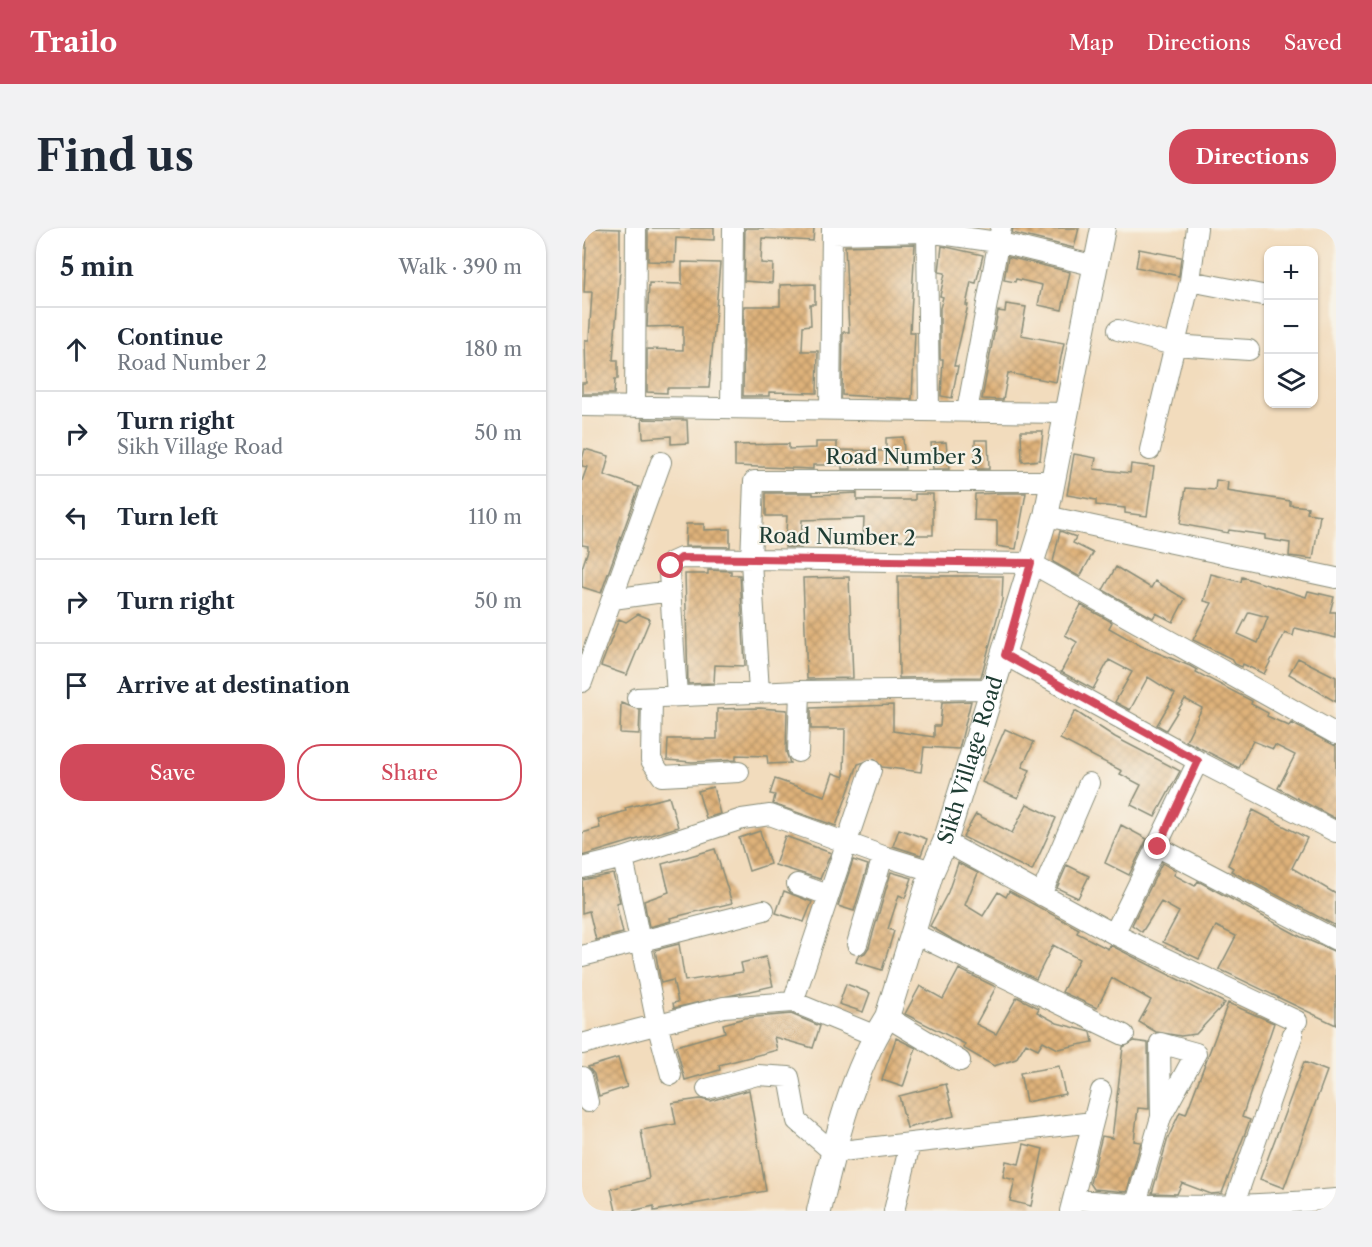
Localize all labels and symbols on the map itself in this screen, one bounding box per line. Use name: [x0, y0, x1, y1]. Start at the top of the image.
street label: Road Number 3: [826, 444, 982, 469]
street label: Road Number 2: [758, 523, 916, 550]
route start: [657, 552, 683, 578]
street label: Sikh Village Road: [932, 673, 1008, 847]
route end: [1144, 833, 1170, 859]

